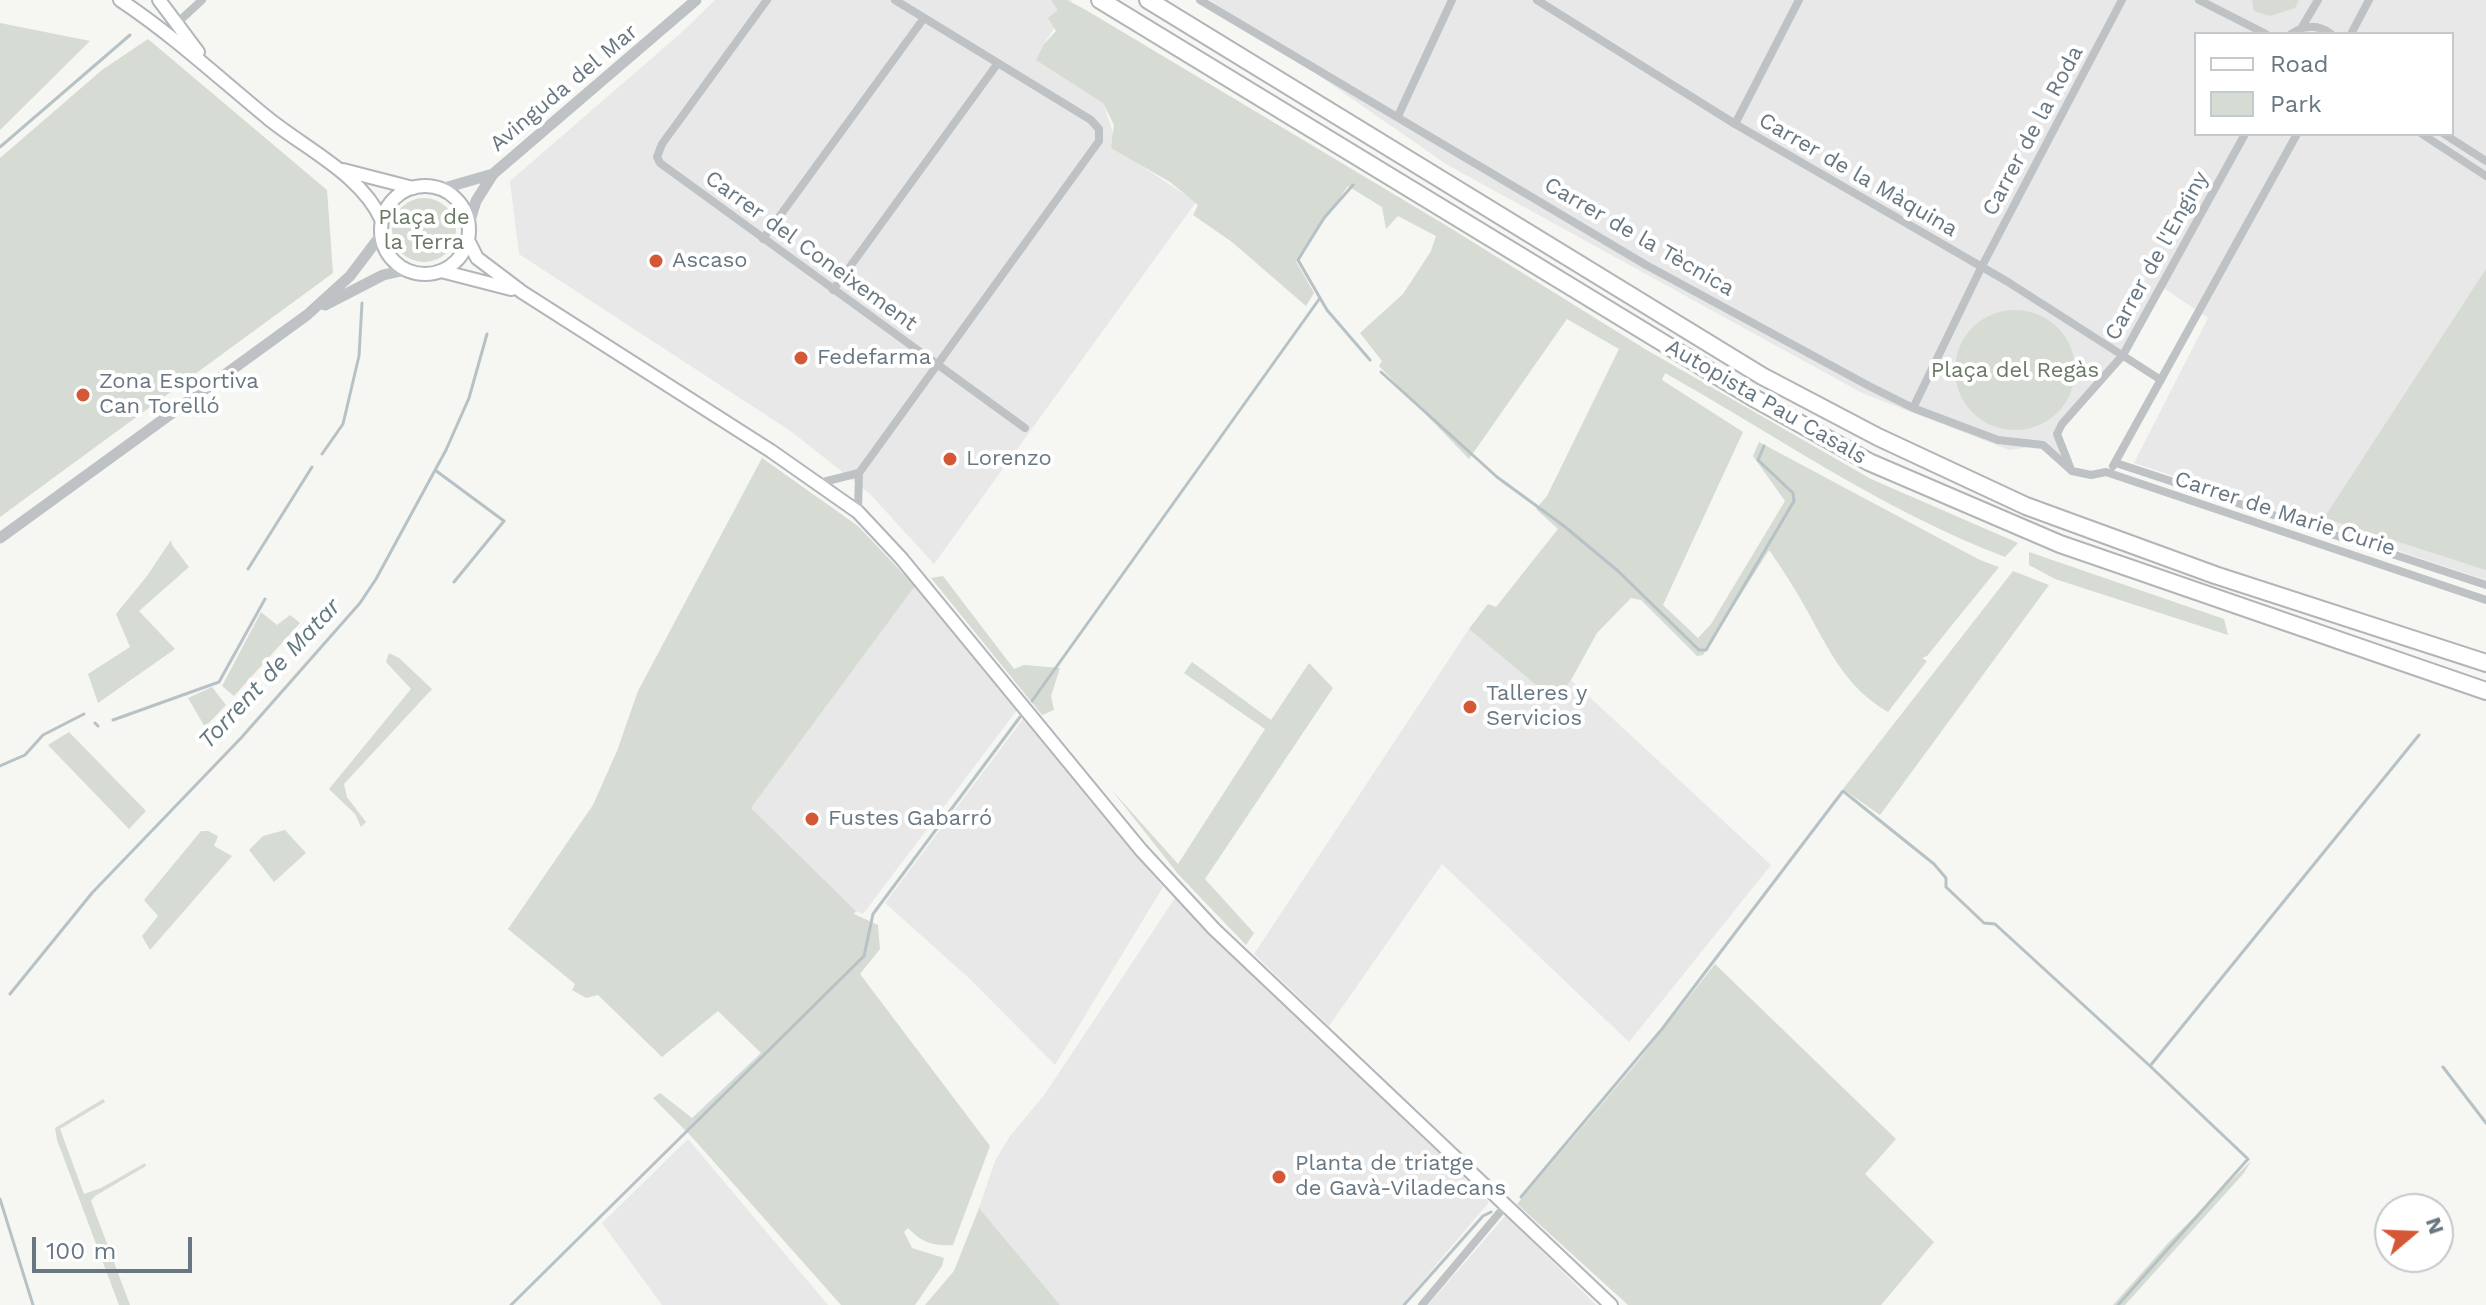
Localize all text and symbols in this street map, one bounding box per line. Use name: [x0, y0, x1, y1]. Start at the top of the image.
street label: Avinguda del Mar: [485, 19, 643, 157]
legend: [2194, 32, 2454, 136]
street label: Carrer de la Roda: [1977, 41, 2089, 221]
text: Road: [2270, 50, 2329, 78]
text: Park: [2270, 90, 2322, 118]
street label: Carrer de la Màquina: [1754, 107, 1962, 243]
street label: Carrer del Coneixement: [700, 165, 922, 337]
street label: Carrer de l'Enginy: [2100, 167, 2214, 345]
street label: Carrer de la Tècnica: [1539, 172, 1739, 302]
park label: Plaça de la Terra: [378, 205, 470, 256]
place label: Ascaso: [672, 248, 748, 274]
marker: Ascaso: [647, 252, 665, 270]
street label: Autopista Pau Casals: [1661, 334, 1871, 470]
place label: Fedefarma: [817, 345, 931, 371]
marker: Fedefarma: [792, 349, 810, 367]
park label: Plaça del Regàs: [1931, 358, 2099, 384]
place label: Zona Esportiva Can Torelló: [99, 369, 259, 420]
marker: Zona Esportiva Can Torelló: [74, 386, 92, 404]
place label: Lorenzo: [966, 446, 1052, 472]
marker: Lorenzo: [941, 450, 959, 468]
street label: Carrer de Marie Curie: [2171, 466, 2399, 562]
water label: Torrent de Matar: [193, 593, 347, 755]
place label: Talleres y Servicios: [1486, 681, 1587, 732]
marker: Talleres y Servicios: [1461, 698, 1479, 716]
place label: Fustes Gabarró: [828, 806, 992, 832]
marker: Fustes Gabarró: [803, 810, 821, 828]
place label: Planta de triatge de Gavà-Viladecans: [1295, 1151, 1506, 1202]
marker: Planta de triatge de Gavà-Viladecans: [1270, 1168, 1288, 1186]
north arrow: [2374, 1193, 2454, 1273]
text: N: [2421, 1214, 2450, 1237]
scale bar: [36, 1221, 196, 1271]
text: 100 m: [46, 1237, 116, 1265]

